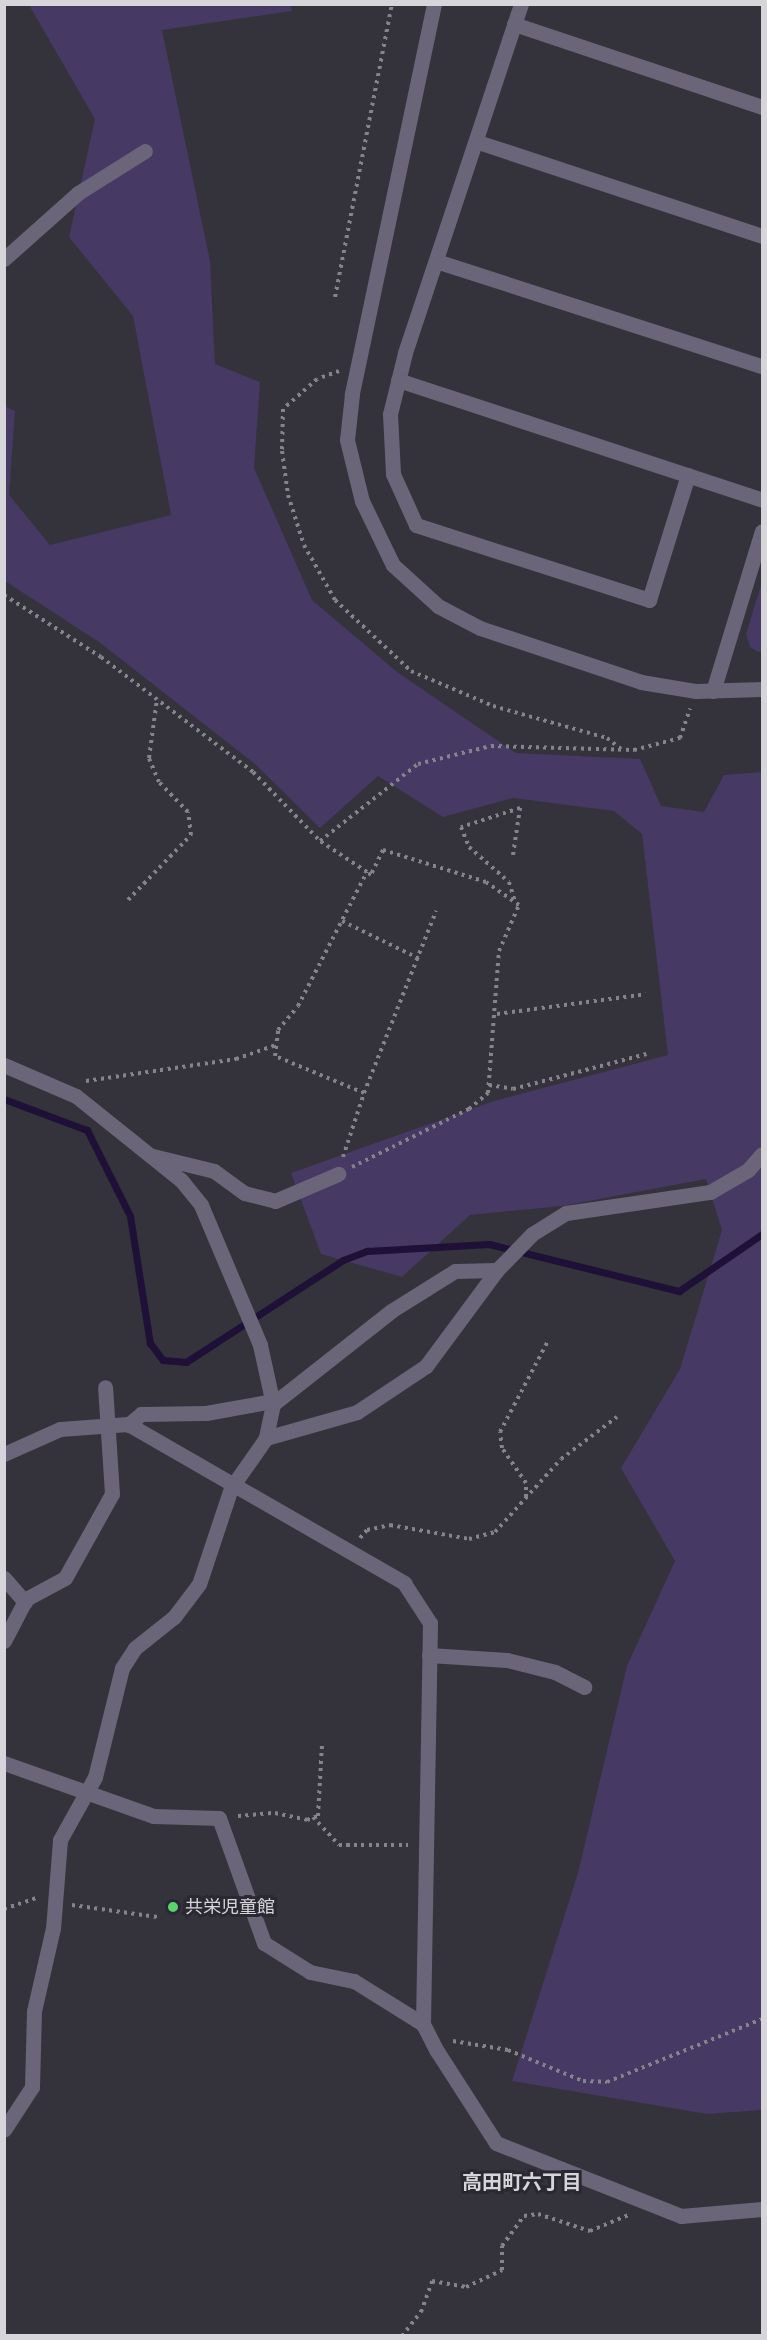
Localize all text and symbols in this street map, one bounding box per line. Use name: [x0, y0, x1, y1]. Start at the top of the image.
place label: 共栄児童館: [185, 1896, 275, 1918]
marker: 共栄児童館: [166, 1900, 180, 1914]
district label: 高田町六丁目: [462, 2170, 582, 2194]

